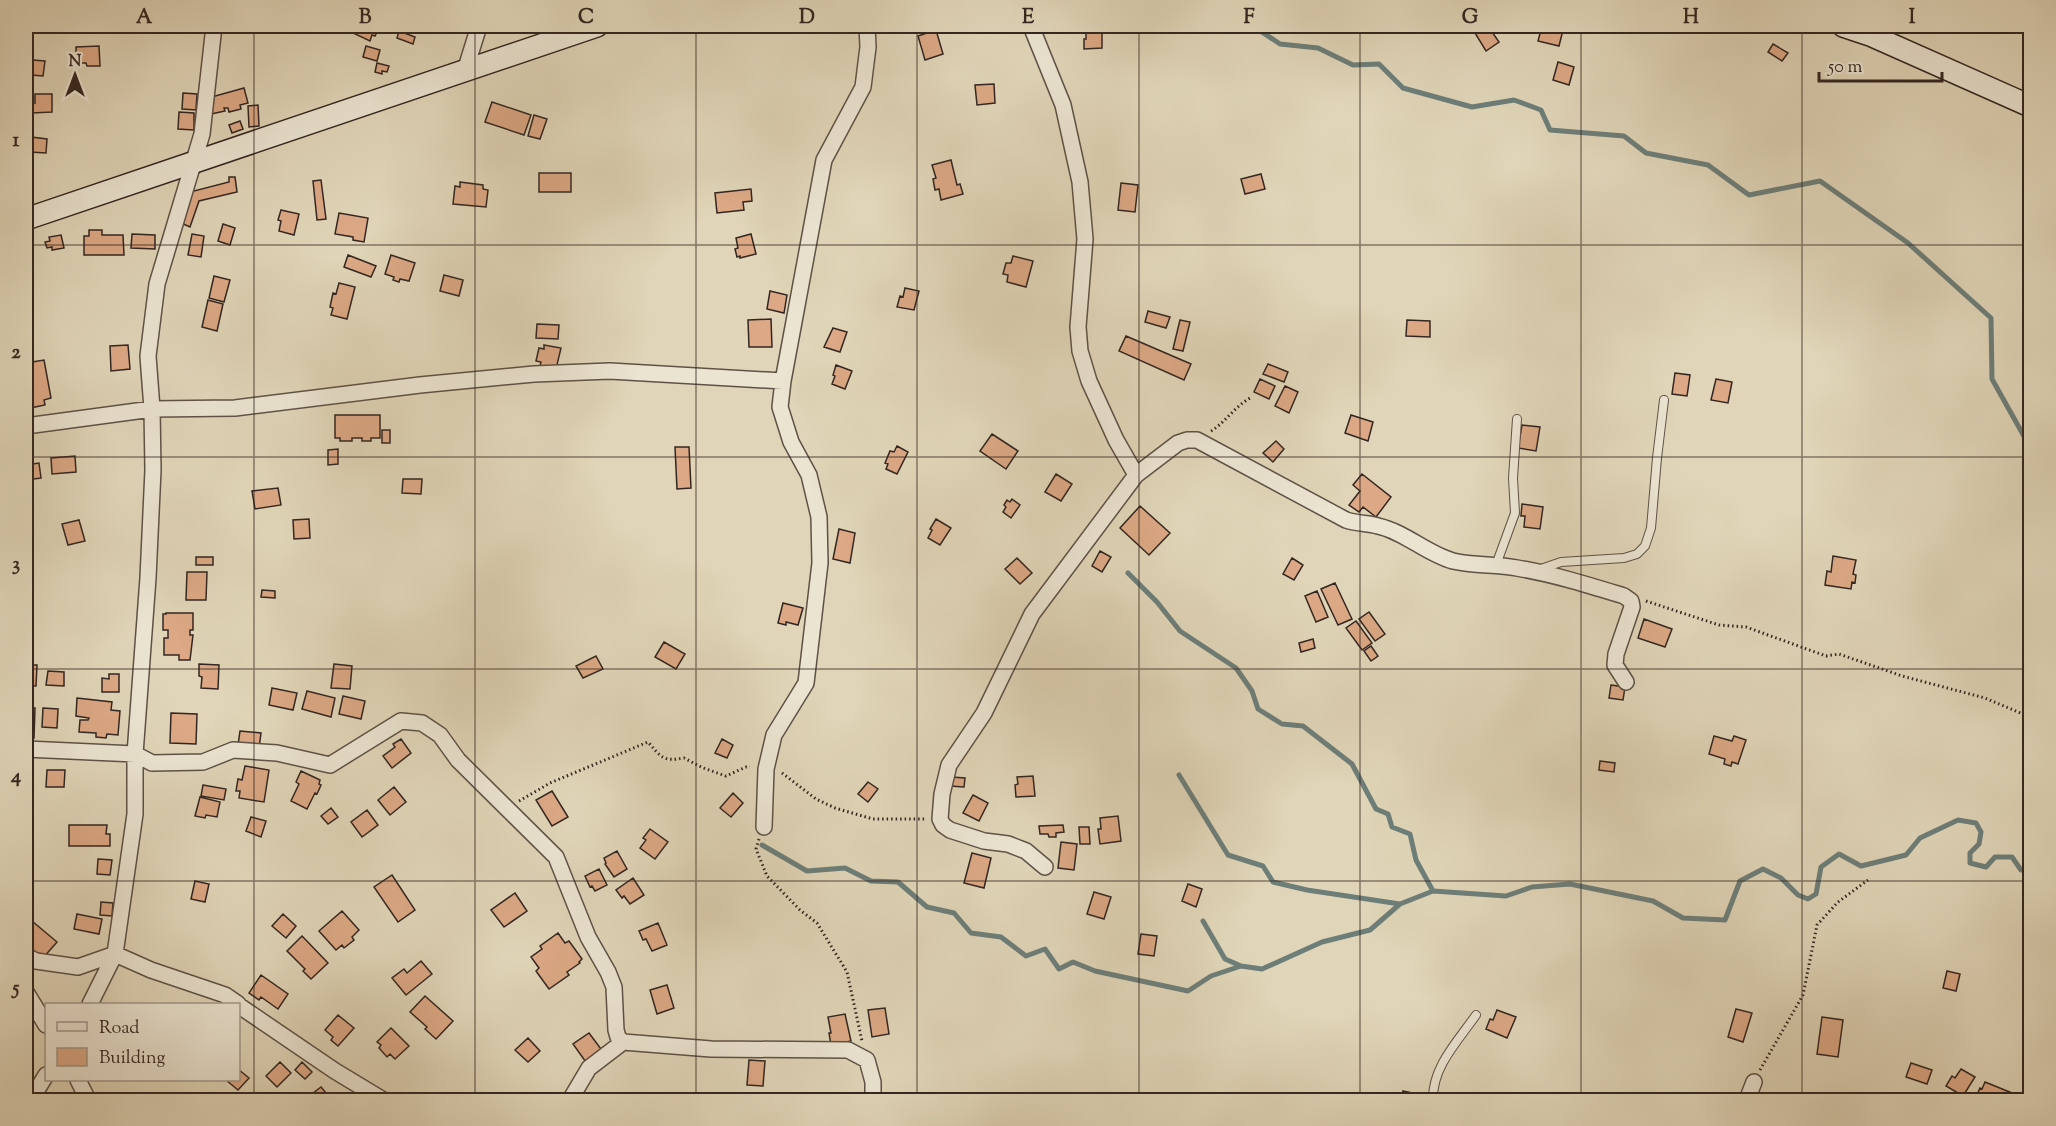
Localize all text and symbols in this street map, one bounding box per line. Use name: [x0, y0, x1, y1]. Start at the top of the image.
text: A: [136, 4, 153, 33]
text: B: [359, 4, 372, 33]
text: C: [578, 4, 594, 33]
text: D: [799, 4, 815, 33]
text: E: [1022, 4, 1035, 33]
text: F: [1243, 4, 1255, 33]
text: G: [1462, 4, 1479, 33]
text: H: [1683, 4, 1699, 33]
text: I: [1909, 4, 1916, 33]
north arrow: [45, 45, 105, 105]
scale bar: [1819, 45, 1942, 83]
text: N: [69, 51, 82, 74]
text: 50 m: [1827, 55, 1863, 81]
text: 1: [13, 127, 20, 156]
text: 2: [11, 339, 21, 368]
text: 3: [12, 551, 20, 580]
text: 4: [10, 763, 21, 792]
text: 5: [11, 975, 20, 1004]
legend: [45, 1003, 240, 1081]
text: Road: [99, 1016, 139, 1042]
text: Building: [99, 1046, 165, 1072]

